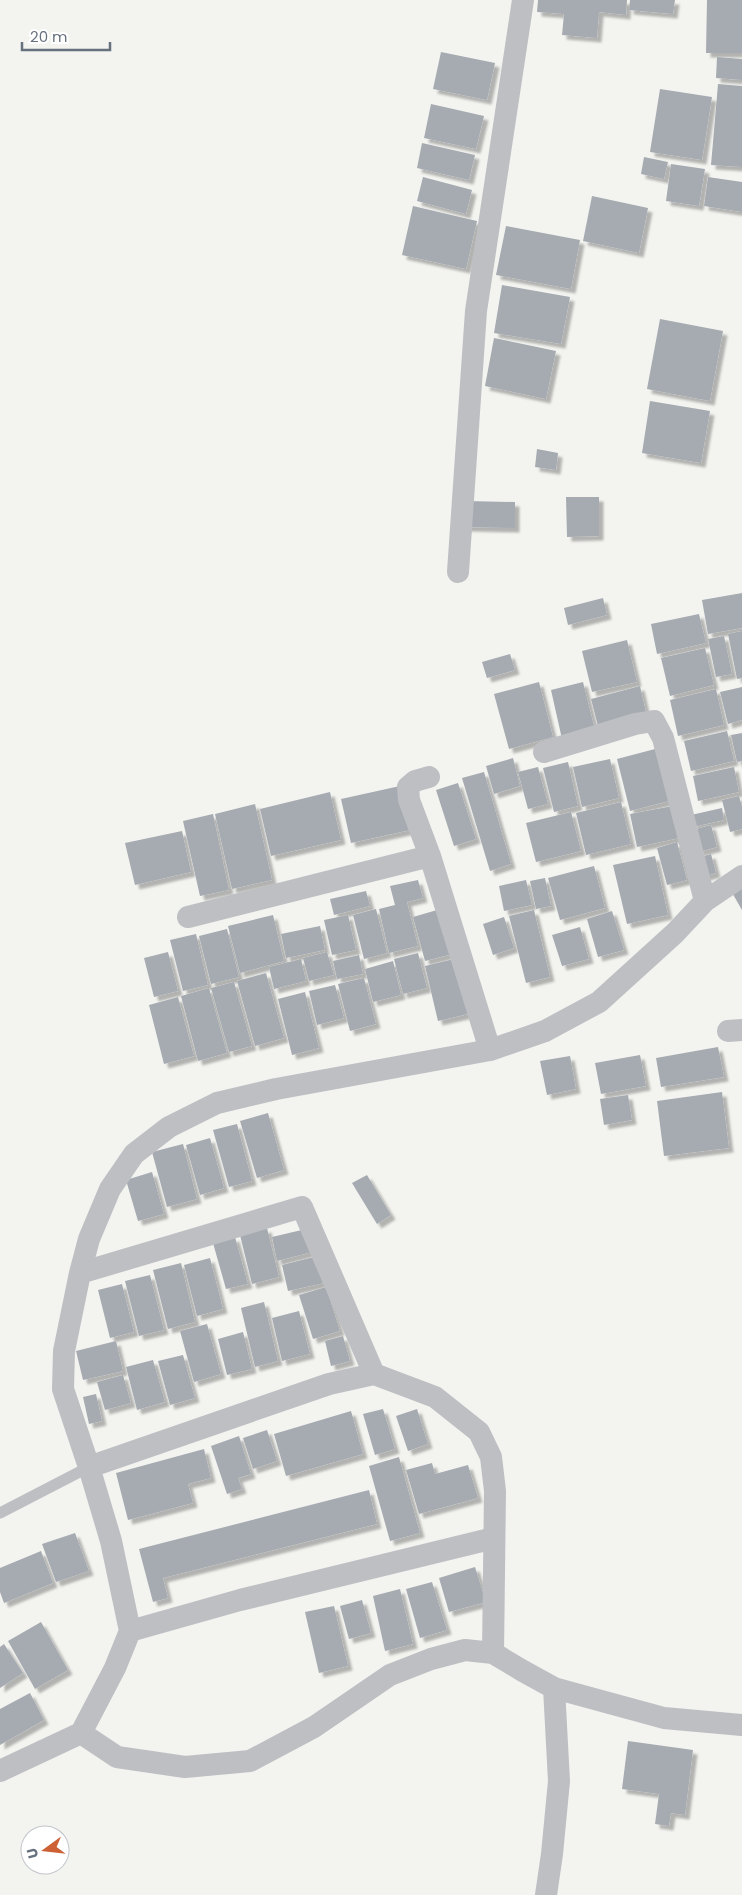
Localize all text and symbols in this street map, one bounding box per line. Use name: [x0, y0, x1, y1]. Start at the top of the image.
scale bar: [22, 20, 110, 52]
text: 20 m: [30, 26, 68, 47]
north arrow: [20, 1825, 70, 1875]
text: U: [21, 1846, 43, 1861]

